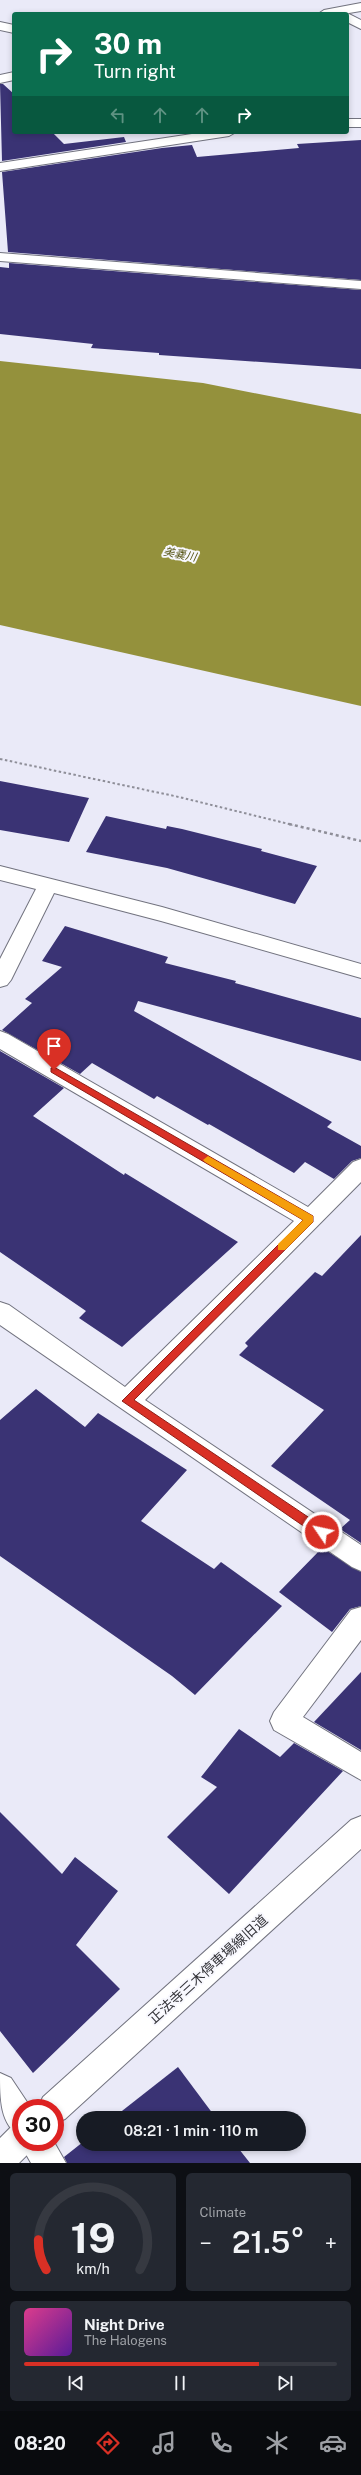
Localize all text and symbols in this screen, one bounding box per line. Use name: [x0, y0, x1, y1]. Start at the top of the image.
text: 30 m: [94, 27, 162, 60]
icon: right: [28, 28, 80, 80]
text: Turn right: [94, 61, 176, 82]
icon: left: [107, 104, 129, 126]
icon: ahead: [149, 104, 171, 126]
icon: ahead: [191, 104, 213, 126]
icon: right: [233, 104, 255, 126]
water label: 美嚢川: [163, 545, 198, 563]
pin: [37, 1029, 71, 1070]
icon: arrive: [43, 1035, 65, 1057]
position arrow: [301, 1511, 343, 1553]
street label: 正法寺三木停車場線旧道: [145, 1912, 271, 2026]
speed limit sign: 30: [12, 2099, 64, 2151]
text: 08:21 · 1 min · 110 m: [124, 2122, 258, 2139]
text: Climate: [200, 2205, 246, 2220]
text: 19: [70, 2213, 115, 2262]
text: 21.5°: [232, 2224, 304, 2260]
text: −: [200, 2230, 212, 2256]
text: +: [325, 2230, 337, 2256]
text: km/h: [76, 2260, 110, 2277]
text: Night Drive: [84, 2316, 165, 2333]
text: The Halogens: [84, 2333, 167, 2348]
icon: previous: [65, 2372, 87, 2394]
icon: pause: [169, 2372, 191, 2394]
icon: next: [274, 2372, 296, 2394]
icon: directions: [94, 2429, 122, 2457]
icon: music: [150, 2429, 178, 2457]
icon: phone: [207, 2429, 235, 2457]
icon: climate: [263, 2429, 291, 2457]
icon: car: [319, 2429, 347, 2457]
text: 08:20: [14, 2433, 66, 2454]

